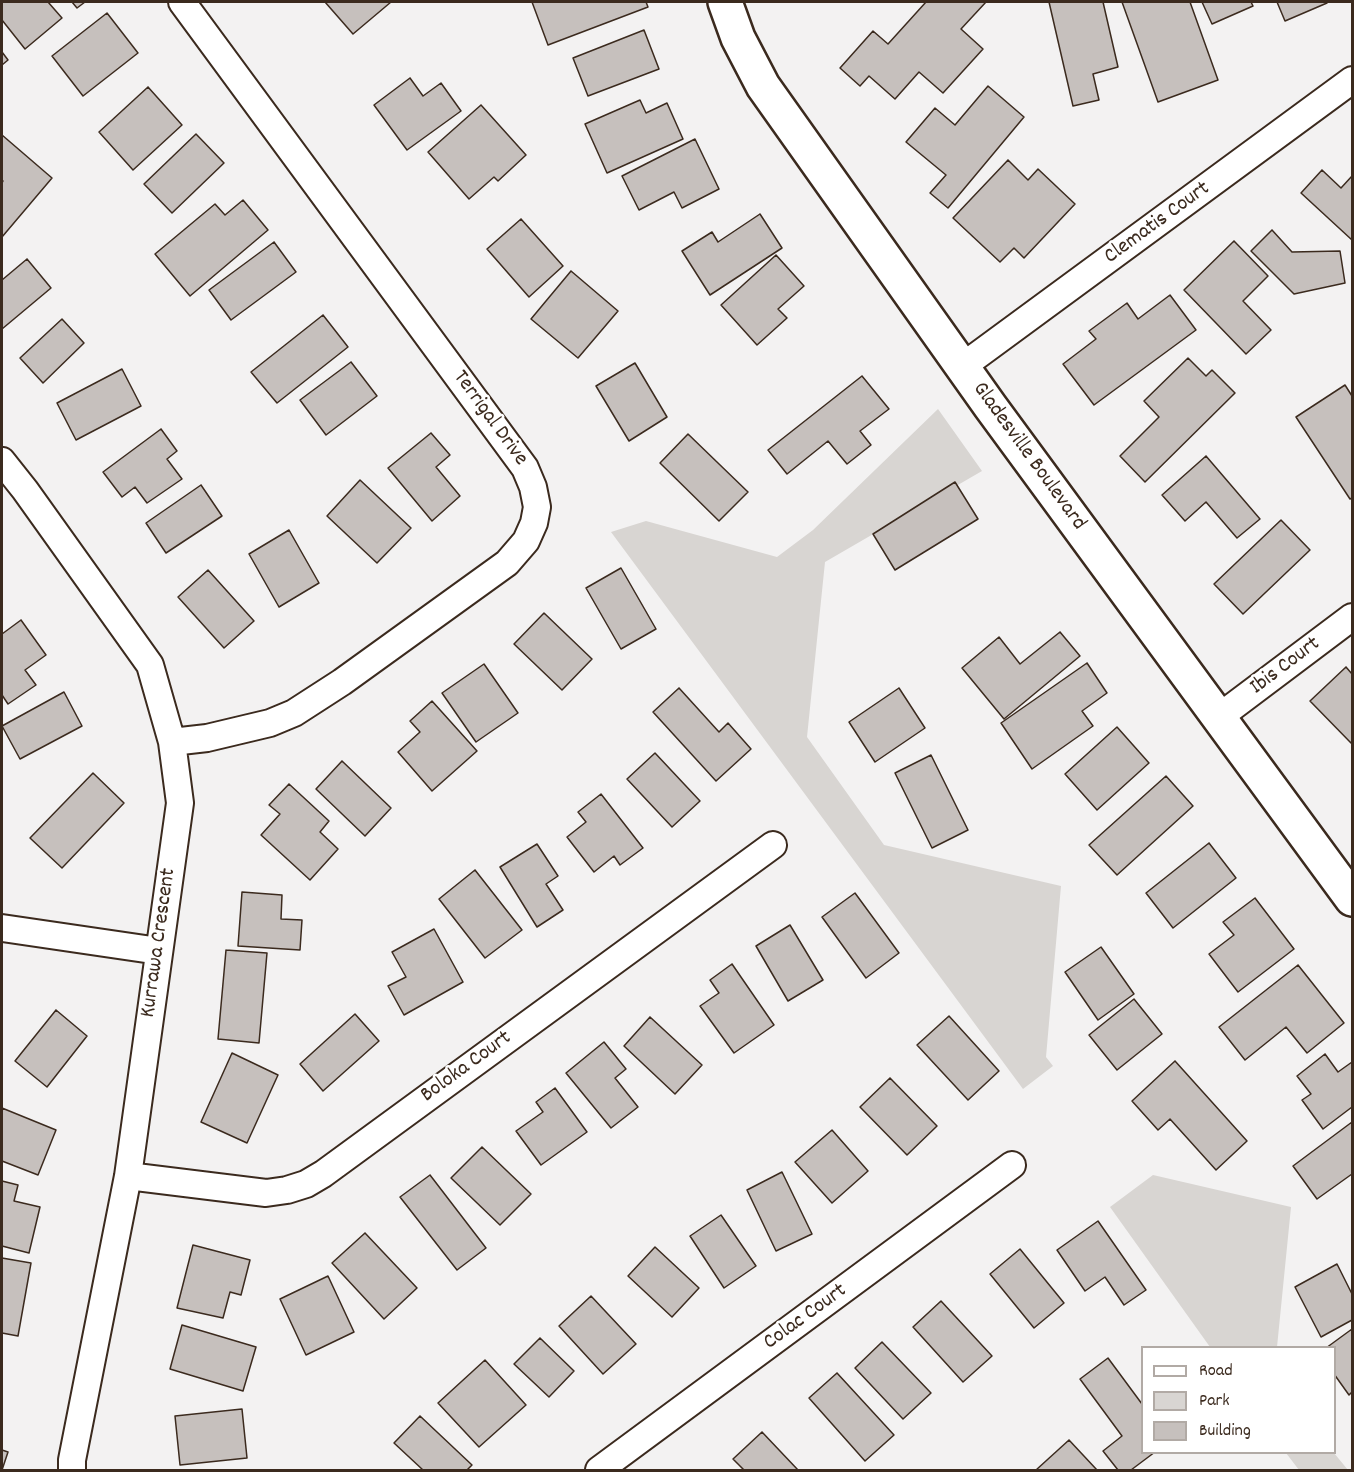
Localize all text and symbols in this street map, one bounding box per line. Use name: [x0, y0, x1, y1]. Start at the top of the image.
street label: Clematis Court: [1100, 177, 1216, 271]
street label: Terrigal Drive: [446, 366, 532, 472]
street label: Gladesville Boulevard: [965, 378, 1091, 536]
street label: Ibis Court: [1246, 632, 1326, 702]
street label: Kurrawa Crescent: [136, 867, 184, 1019]
street label: Boloka Court: [416, 1026, 518, 1110]
street label: Colac Court: [759, 1279, 853, 1357]
legend: [1141, 1346, 1336, 1454]
text: Road: [1199, 1359, 1233, 1384]
text: Park: [1199, 1389, 1230, 1414]
text: Building: [1199, 1419, 1251, 1444]

